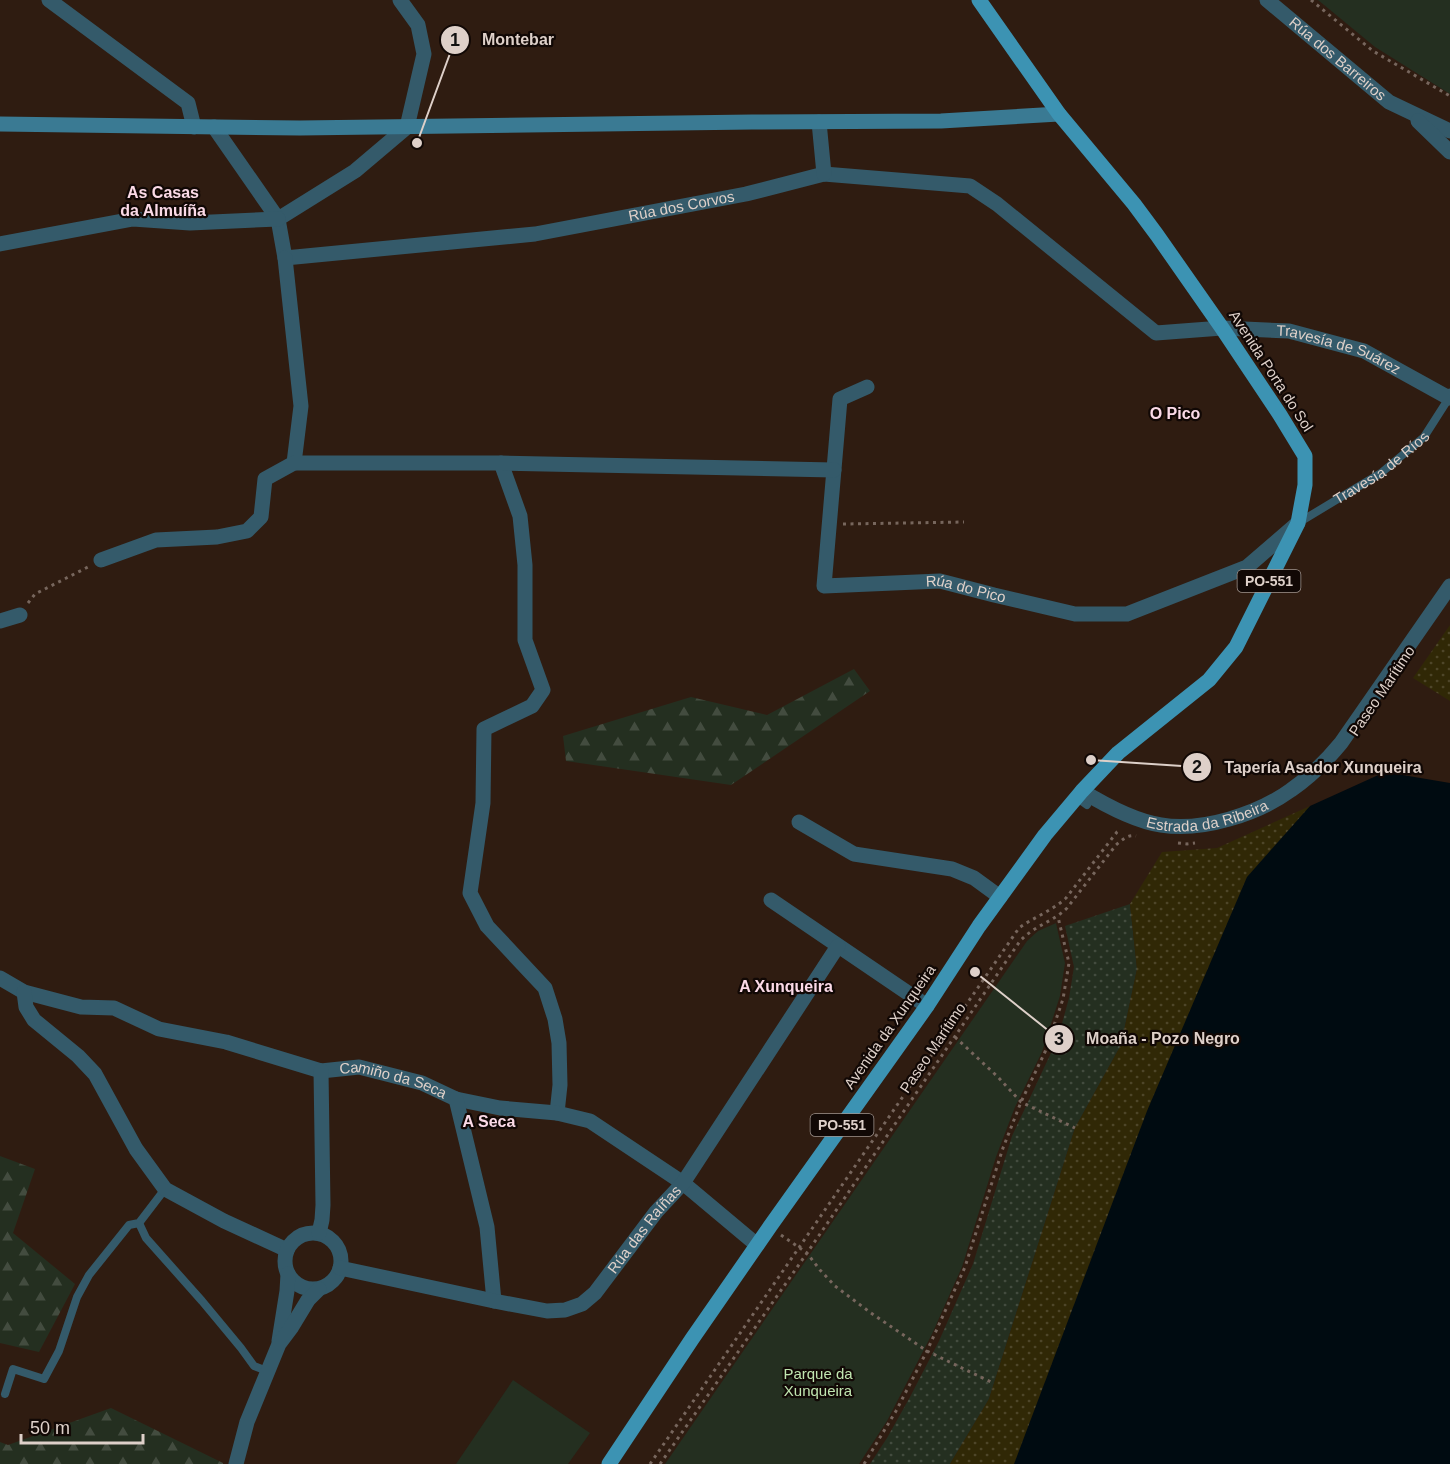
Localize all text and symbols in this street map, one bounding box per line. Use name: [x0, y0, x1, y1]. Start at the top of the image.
street label: Rúa dos Barreiros: [1286, 13, 1390, 104]
callout: Montebar: [440, 23, 566, 57]
text: 1: [450, 30, 460, 50]
text: Montebar: [482, 31, 554, 48]
district label: As Casas da Almuíña: [120, 184, 206, 219]
street label: Rúa dos Corvos: [627, 187, 736, 224]
street label: Avenida Porta do Sol: [1226, 307, 1317, 434]
street label: Travesía de Suárez: [1276, 321, 1404, 378]
district label: O Pico: [1150, 405, 1201, 422]
street label: Travesía de Ríos: [1330, 429, 1433, 508]
road number: PO-551: [1238, 570, 1300, 592]
street label: Rúa do Pico: [925, 571, 1008, 605]
street label: Paseo Marítimo: [1345, 642, 1418, 739]
callout: Tapería Asador Xunqueira: [1182, 750, 1434, 784]
text: 2: [1192, 757, 1202, 777]
text: Tapería Asador Xunqueira: [1224, 759, 1422, 776]
street label: Estrada da Ribeira: [1145, 796, 1271, 835]
street label: Avenida da Xunqueira: [840, 961, 939, 1092]
district label: A Xunqueira: [739, 978, 833, 995]
street label: Paseo Marítimo: [896, 999, 969, 1096]
callout: Moaña - Pozo Negro: [1044, 1022, 1252, 1056]
text: 3: [1054, 1029, 1064, 1049]
text: Moaña - Pozo Negro: [1086, 1030, 1240, 1047]
street label: Camiño da Seca: [339, 1058, 450, 1102]
district label: A Seca: [463, 1113, 515, 1130]
road number: PO-551: [810, 1114, 874, 1136]
street label: Rúa das Raíñas: [604, 1182, 684, 1277]
park label: Parque da Xunqueira: [783, 1365, 853, 1399]
scale bar: [21, 1407, 142, 1445]
text: 50 m: [30, 1418, 70, 1438]

